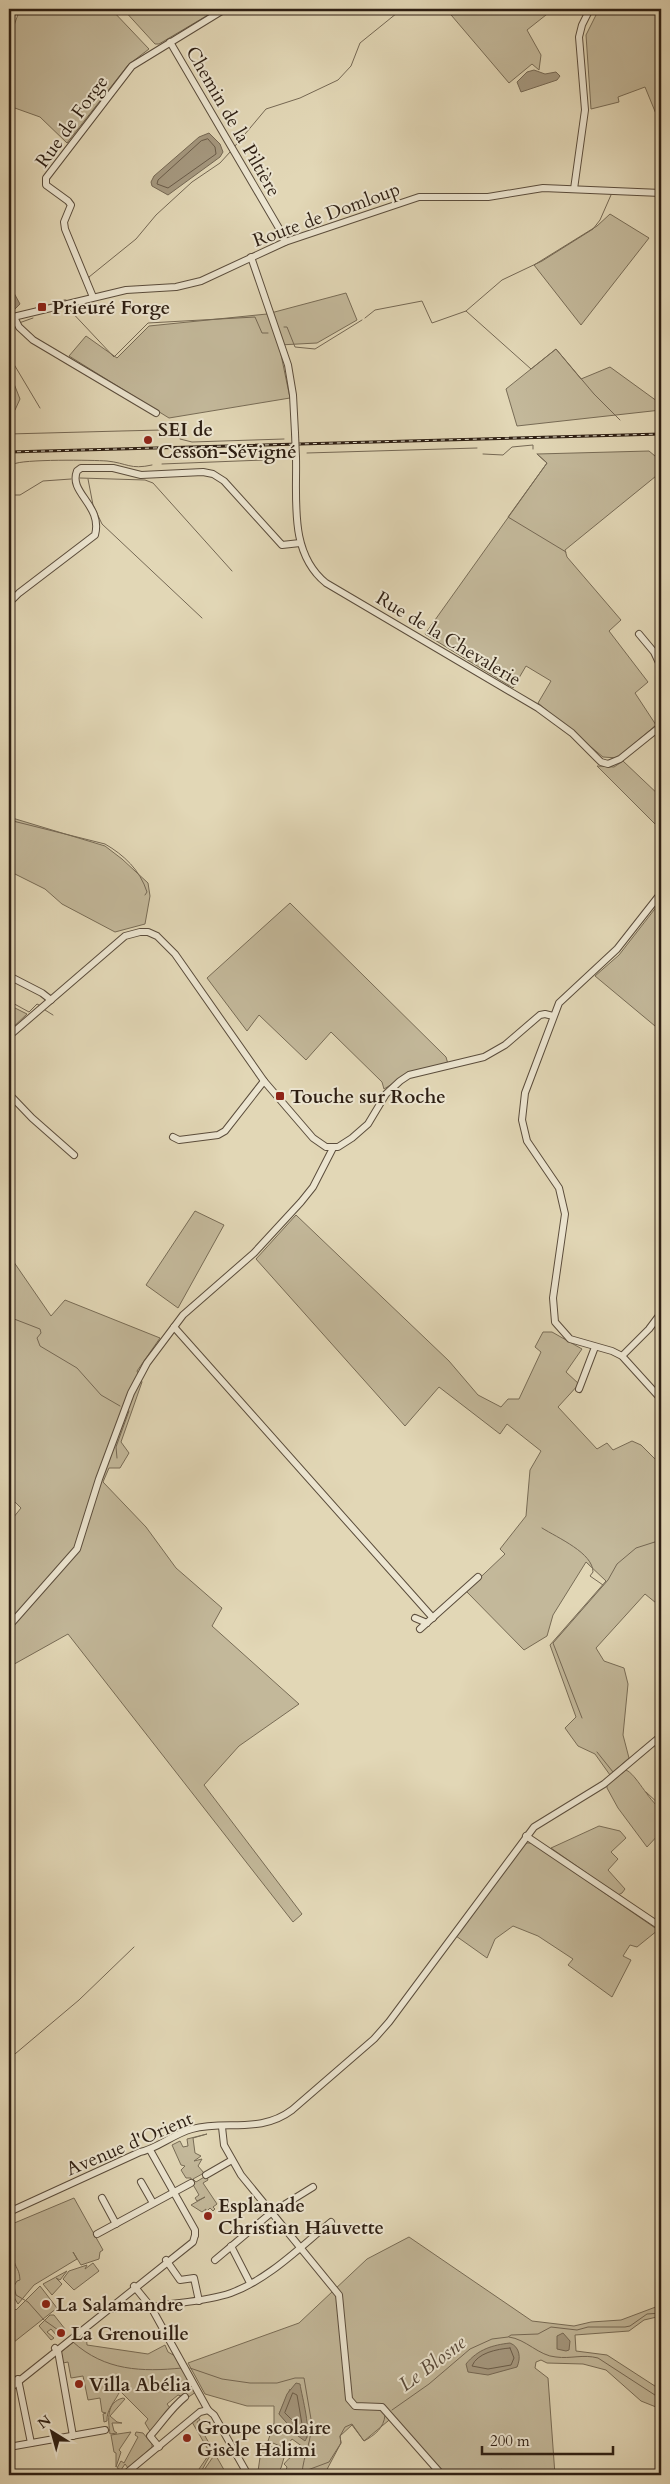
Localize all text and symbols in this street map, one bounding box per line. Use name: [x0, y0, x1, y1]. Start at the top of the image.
street label: Chemin de la Piltière: [179, 41, 287, 202]
street label: Rue de Forge: [29, 70, 114, 173]
street label: Route de Domloup: [249, 176, 404, 254]
place label: Prieuré Forge: [52, 295, 170, 321]
marker: Prieuré Forge: [36, 301, 48, 313]
place label: SEI de Cesson-Sévigné: [158, 417, 297, 465]
marker: SEI de Cesson-Sévigné: [142, 434, 154, 446]
street label: Rue de la Chevalerie: [371, 585, 526, 693]
place label: Touche sur Roche: [290, 1084, 446, 1110]
marker: Touche sur Roche: [274, 1090, 286, 1102]
street label: Avenue d'Orient: [62, 2106, 197, 2182]
place label: Esplanade Christian Hauvette: [218, 2193, 384, 2241]
marker: Esplanade Christian Hauvette: [202, 2210, 214, 2222]
place label: La Salamandre: [56, 2292, 184, 2318]
marker: La Salamandre: [40, 2298, 52, 2310]
place label: La Grenouille: [71, 2321, 189, 2347]
marker: La Grenouille: [55, 2327, 67, 2339]
water label: Le Blosne: [393, 2329, 472, 2398]
place label: Villa Abélia: [89, 2372, 191, 2398]
marker: Villa Abélia: [73, 2378, 85, 2390]
north arrow: [28, 2406, 78, 2456]
text: N: [34, 2411, 55, 2433]
place label: Groupe scolaire Gisèle Halimi: [197, 2415, 331, 2463]
scale bar: [482, 2424, 614, 2456]
text: 200 m: [490, 2431, 530, 2451]
marker: Groupe scolaire Gisèle Halimi: [181, 2432, 193, 2444]

